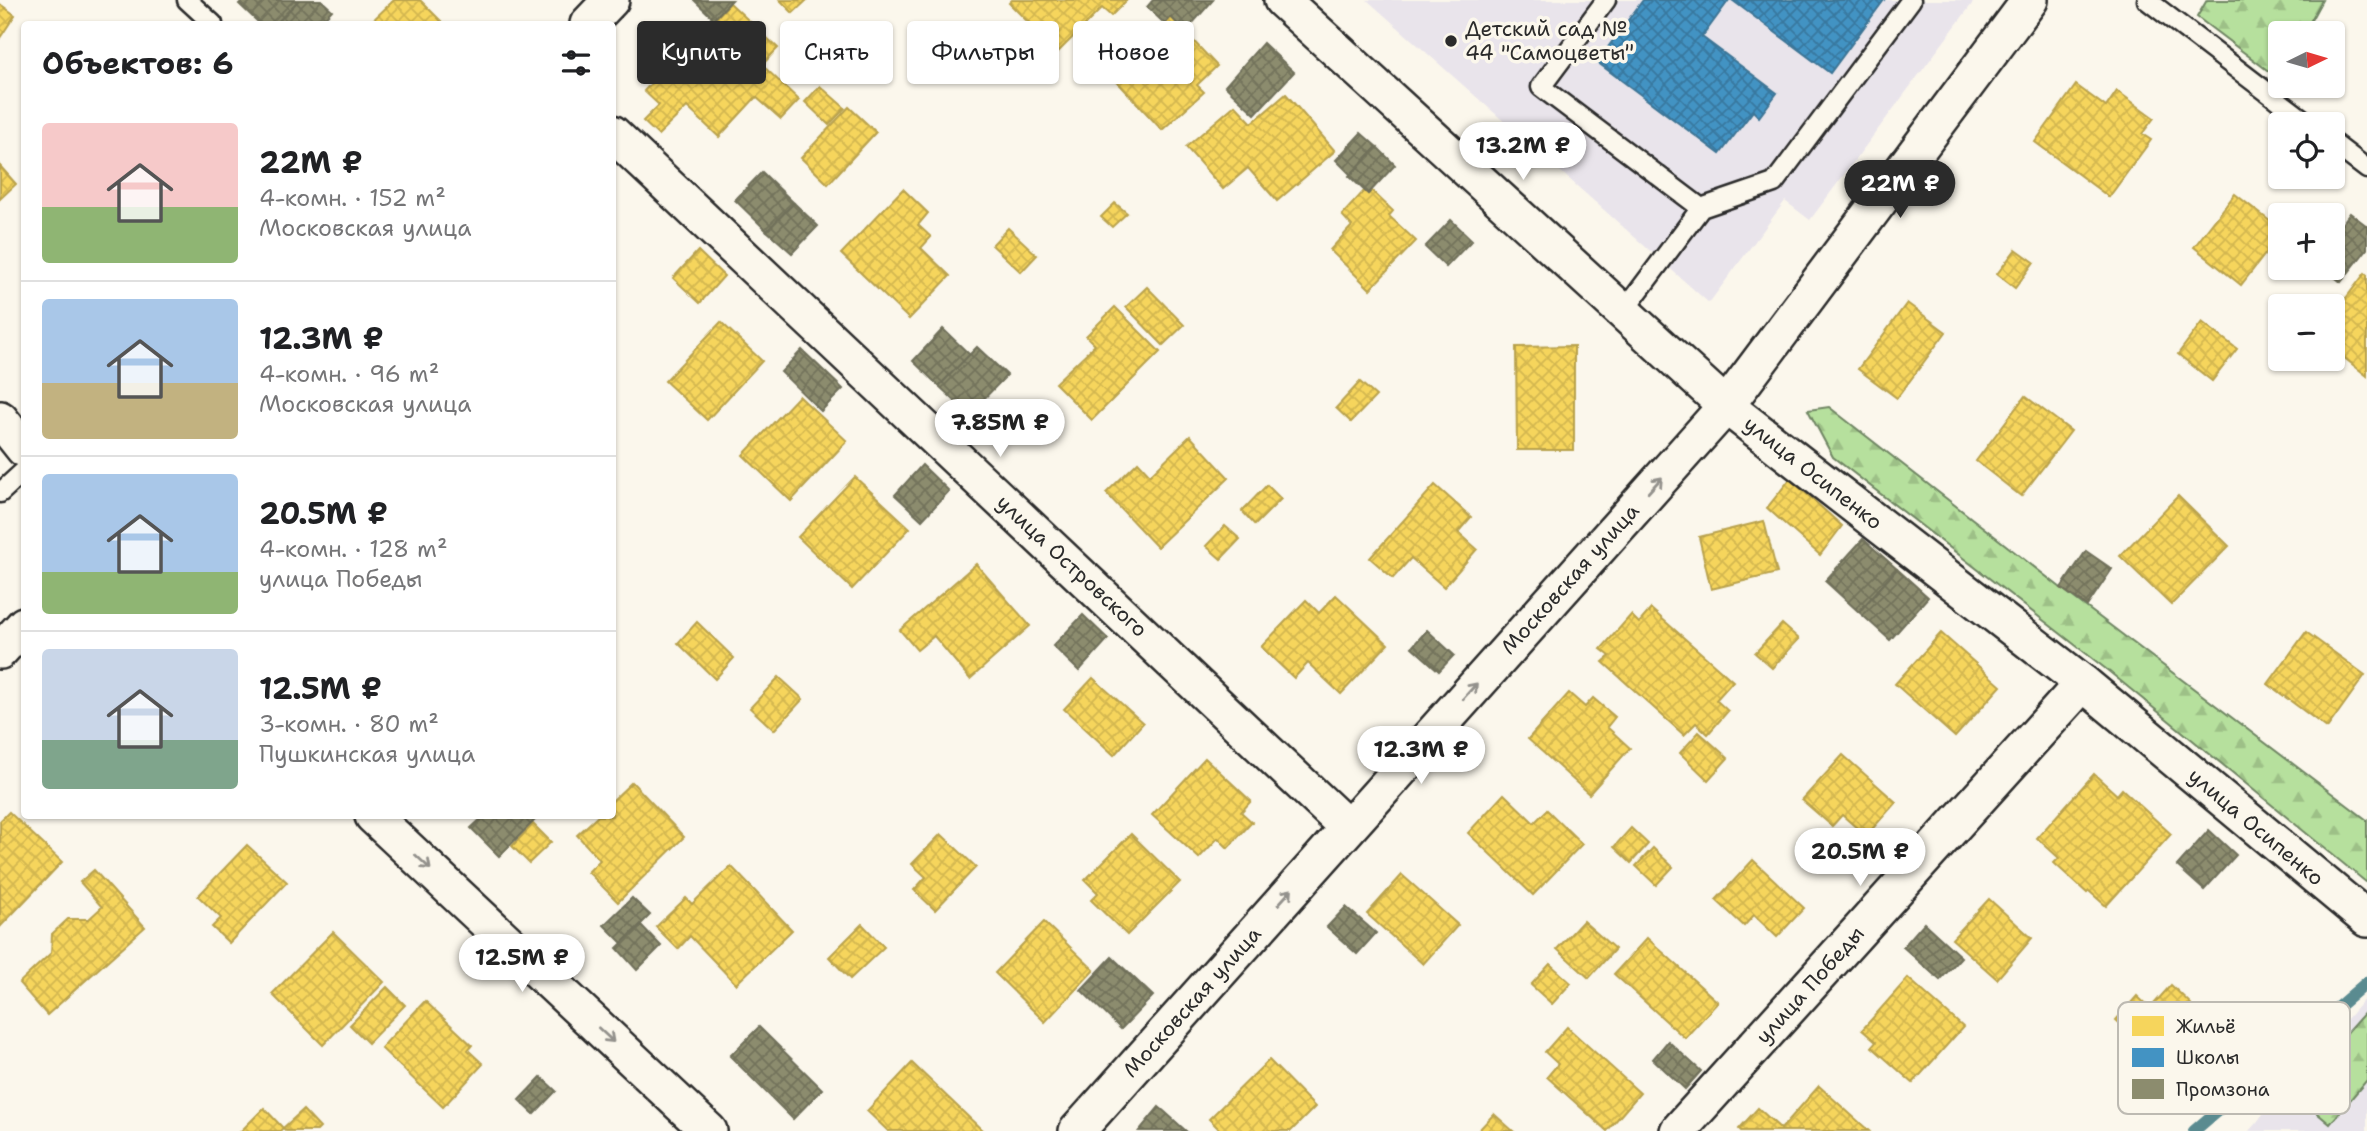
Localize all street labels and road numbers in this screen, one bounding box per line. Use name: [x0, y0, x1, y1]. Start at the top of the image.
street label: улица Осипенко: [1738, 410, 1888, 536]
street label: улица Островского: [991, 489, 1153, 643]
street label: Московская улица: [1495, 498, 1645, 660]
street label: улица Осипенко: [2182, 762, 2330, 892]
street label: улица Победы: [1750, 920, 1870, 1050]
street label: Московская улица: [1117, 921, 1267, 1083]

